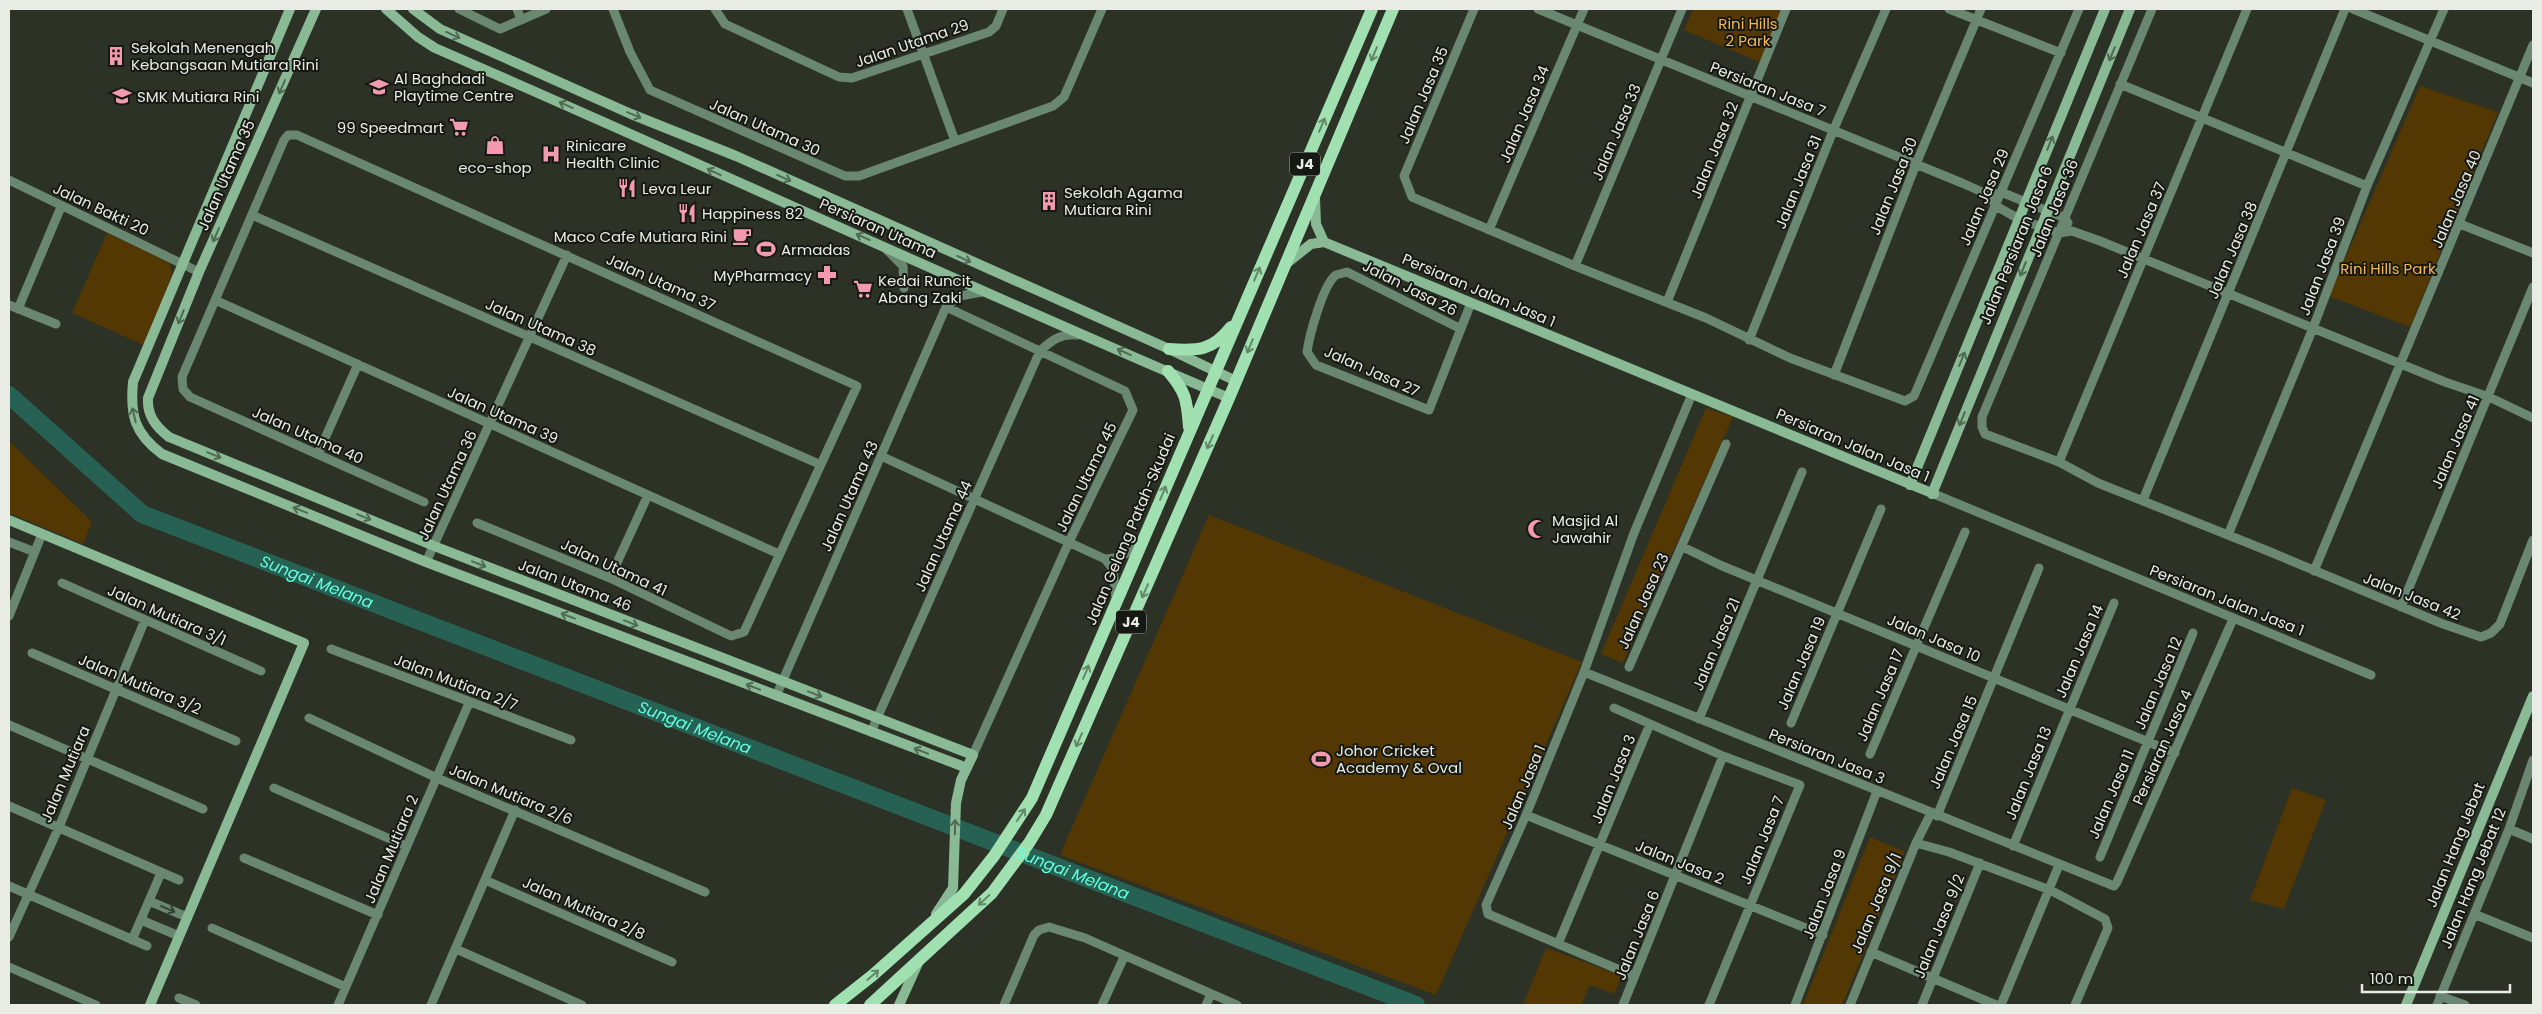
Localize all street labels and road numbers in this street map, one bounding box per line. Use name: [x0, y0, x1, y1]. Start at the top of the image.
street label: Jalan Utama 29: [852, 14, 972, 72]
street label: Jalan Jasa 35: [1393, 43, 1453, 147]
street label: Persiaran Jasa 7: [1707, 56, 1829, 122]
street label: Jalan Jasa 34: [1494, 62, 1554, 166]
street label: Jalan Jasa 33: [1586, 80, 1646, 184]
street label: Jalan Utama 30: [706, 93, 824, 161]
street label: Jalan Jasa 32: [1685, 98, 1743, 202]
street label: Jalan Utama 35: [192, 116, 260, 234]
street label: Jalan Jasa 31: [1770, 132, 1826, 232]
street label: Jalan Jasa 30: [1864, 134, 1922, 238]
street label: Jalan Jasa 29: [1954, 145, 2014, 249]
street label: Jalan Jasa 40: [2426, 147, 2486, 251]
road number: J4: [1290, 152, 1320, 175]
street label: Jalan Jasa 36: [2025, 156, 2083, 260]
street label: Jalan Persiaran Jasa 6: [1974, 162, 2058, 328]
street label: Jalan Bakti 20: [50, 178, 152, 240]
street label: Jalan Jasa 37: [2111, 179, 2171, 281]
street label: Persiaran Utama: [816, 193, 940, 263]
street label: Jalan Jasa 38: [2202, 198, 2262, 302]
street label: Jalan Jasa 39: [2294, 214, 2350, 318]
street label: Jalan Utama 37: [603, 248, 719, 316]
street label: Persiaran Jalan Jasa 1: [1399, 248, 1559, 332]
street label: Jalan Jasa 26: [1359, 255, 1461, 321]
street label: Jalan Utama 38: [482, 293, 600, 361]
street label: Jalan Jasa 27: [1321, 341, 1423, 401]
street label: Jalan Utama 39: [444, 381, 562, 449]
street label: Jalan Jasa 41: [2426, 392, 2484, 492]
street label: Jalan Utama 40: [249, 401, 367, 469]
street label: Persiaran Jalan Jasa 1: [1773, 403, 1933, 487]
street label: Jalan Utama 45: [1050, 419, 1122, 535]
street label: Jalan Utama 36: [412, 427, 482, 543]
street label: Jalan Gelang Patah-Skudai: [1080, 430, 1180, 628]
street label: Jalan Utama 43: [815, 437, 883, 555]
street label: Jalan Utama 44: [909, 477, 977, 595]
street label: Jalan Utama 41: [557, 533, 671, 601]
street label: Jalan Jasa 23: [1612, 550, 1674, 652]
street label: Jalan Utama 46: [515, 554, 635, 616]
street label: Persiaran Jalan Jasa 1: [2147, 559, 2307, 641]
street label: Jalan Jasa 42: [2360, 567, 2464, 625]
street label: Jalan Mutiara 3/1: [104, 579, 230, 651]
street label: Jalan Jasa 21: [1687, 594, 1745, 694]
street label: Jalan Jasa 14: [2050, 601, 2108, 701]
street label: Jalan Jasa 10: [1884, 609, 1984, 667]
road number: J4: [1116, 610, 1146, 634]
street label: Jalan Jasa 19: [1772, 613, 1830, 713]
street label: Jalan Jasa 12: [2129, 633, 2187, 733]
street label: Jalan Jasa 17: [1851, 646, 1909, 744]
street label: Jalan Mutiara 3/2: [75, 649, 205, 719]
street label: Jalan Mutiara 2/7: [391, 649, 521, 715]
street label: Persiaran Jasa 4: [2127, 686, 2197, 808]
street label: Jalan Jasa 15: [1924, 692, 1982, 792]
street label: Jalan Mutiara: [35, 722, 95, 826]
street label: Persiaran Jasa 3: [1766, 723, 1888, 789]
street label: Jalan Jasa 13: [2000, 723, 2056, 823]
street label: Jalan Jasa 3: [1586, 731, 1640, 827]
street label: Jalan Jasa 1: [1496, 741, 1550, 833]
street label: Jalan Jasa 11: [2083, 746, 2139, 842]
street label: Jalan Mutiara 2/6: [446, 758, 576, 830]
street label: Jalan Hang Jebat: [2420, 780, 2490, 910]
street label: Jalan Mutiara 2: [359, 792, 423, 906]
street label: Jalan Jasa 7: [1735, 793, 1789, 887]
street label: Jalan Hang Jebat 12: [2435, 804, 2511, 952]
street label: Jalan Jasa 2: [1632, 835, 1728, 889]
street label: Jalan Jasa 9: [1797, 846, 1851, 942]
street label: Jalan Jasa 9/1: [1845, 850, 1907, 956]
street label: Jalan Mutiara 2/8: [519, 871, 649, 945]
street label: Jalan Jasa 9/2: [1909, 871, 1969, 981]
street label: Jalan Jasa 6: [1609, 887, 1665, 983]

